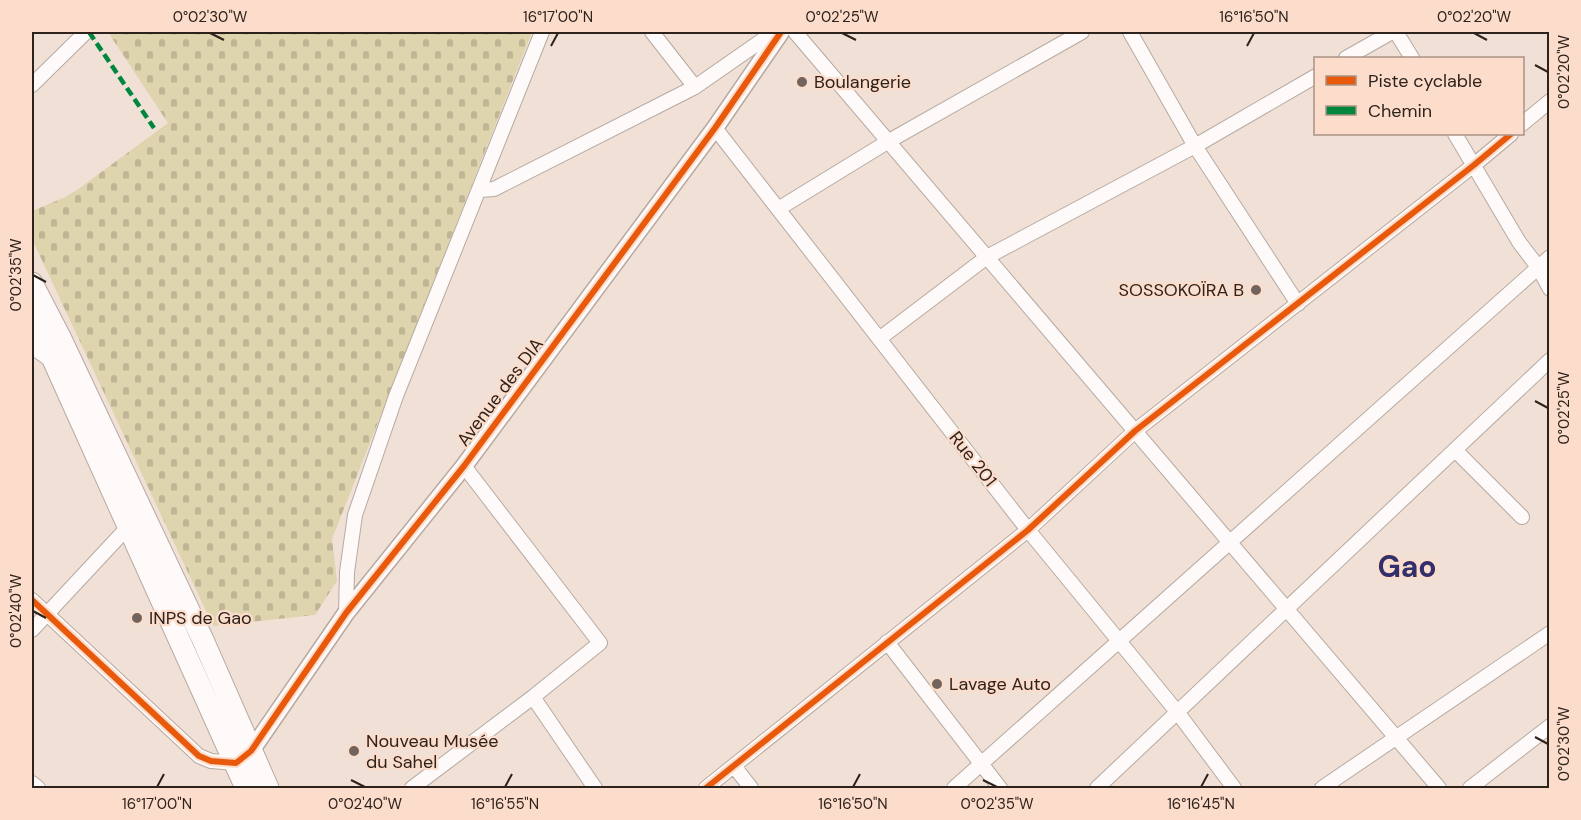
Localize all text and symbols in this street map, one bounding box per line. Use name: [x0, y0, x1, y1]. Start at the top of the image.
text: 0°02'30"W: [173, 7, 248, 27]
text: 16°17'00"N: [523, 7, 593, 27]
text: 0°02'25"W: [806, 7, 879, 27]
text: 16°16'50"N: [1219, 7, 1289, 27]
text: 0°02'20"W: [1437, 7, 1512, 27]
text: 0°02'20"W: [1554, 34, 1574, 109]
legend: [1314, 57, 1524, 135]
text: Piste cyclable: [1368, 69, 1482, 93]
place label: Boulangerie: [814, 70, 911, 94]
marker: Boulangerie: [795, 75, 809, 89]
text: Chemin: [1368, 99, 1432, 123]
text: 0°02'35"W: [6, 238, 26, 312]
place label: SOSSOKOÏRA B: [1119, 278, 1244, 302]
marker: SOSSOKOÏRA B: [1249, 283, 1263, 297]
street label: Avenue des DIA: [451, 333, 549, 451]
text: 0°02'25"W: [1554, 371, 1574, 444]
street label: Rue 201: [944, 426, 1002, 492]
district label: Gao: [1377, 547, 1437, 586]
text: 0°02'40"W: [6, 574, 26, 648]
place label: INPS de Gao: [149, 606, 252, 630]
marker: INPS de Gao: [130, 611, 144, 625]
place label: Lavage Auto: [949, 672, 1051, 696]
marker: Lavage Auto: [930, 677, 944, 691]
text: 0°02'30"W: [1554, 706, 1574, 781]
place label: Nouveau Musée du Sahel: [366, 729, 499, 774]
marker: Nouveau Musée du Sahel: [347, 744, 361, 758]
text: 16°17'00"N: [122, 794, 192, 814]
text: 0°02'40"W: [328, 794, 402, 814]
text: 16°16'55"N: [471, 794, 539, 814]
text: 16°16'50"N: [818, 794, 888, 814]
text: 0°02'35"W: [960, 794, 1034, 814]
text: 16°16'45"N: [1167, 794, 1235, 814]

